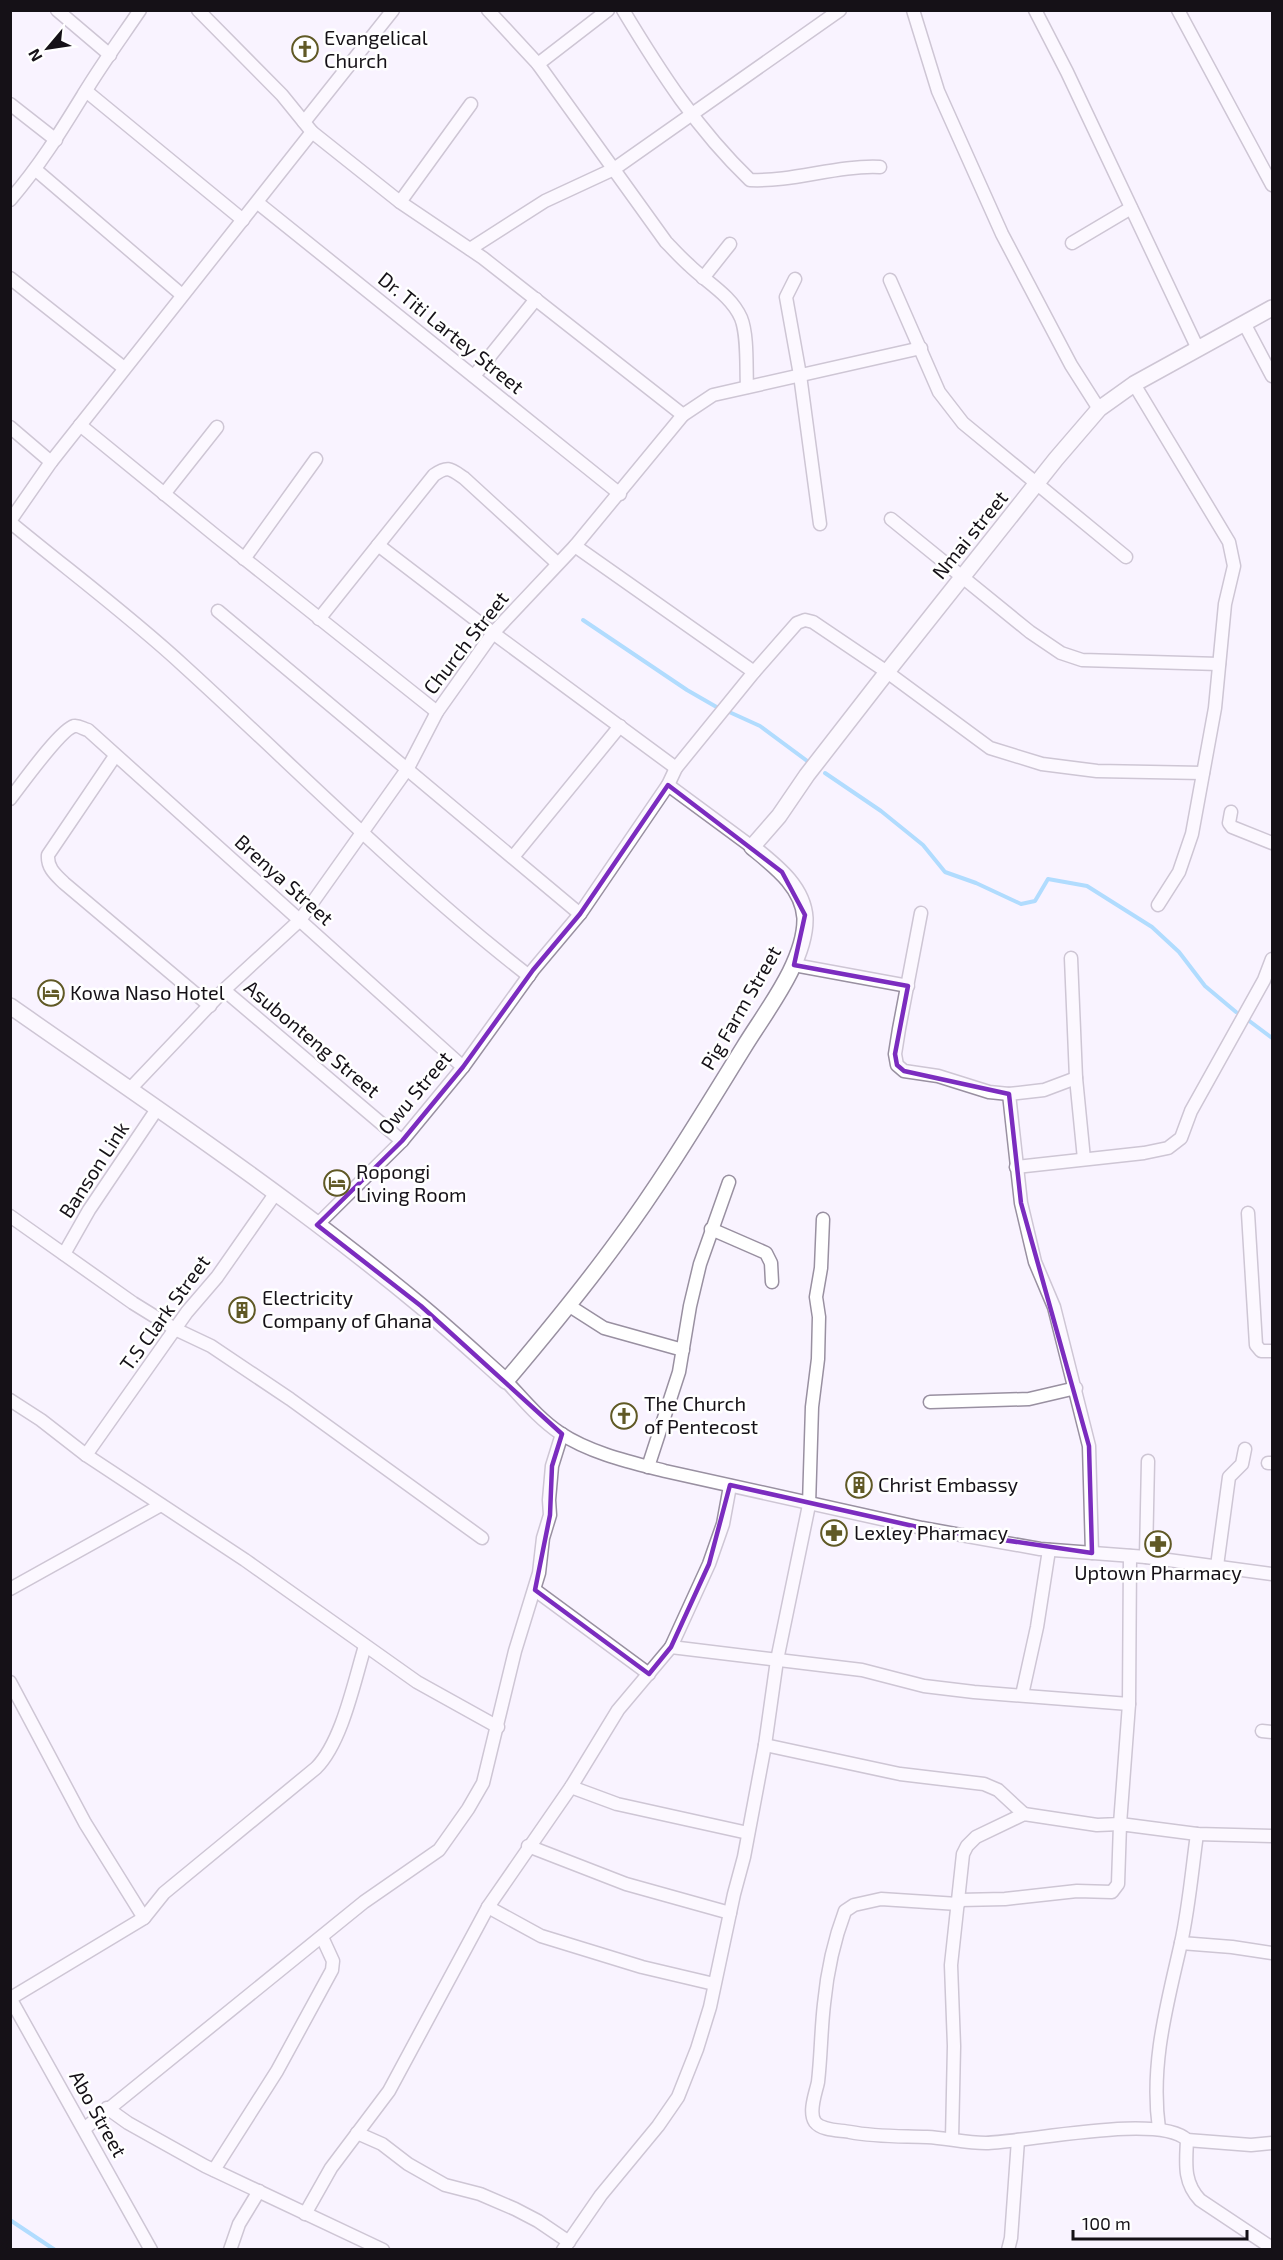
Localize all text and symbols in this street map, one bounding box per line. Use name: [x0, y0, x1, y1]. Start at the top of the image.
north arrow: [18, 18, 78, 78]
place label: Evangelical Church: [324, 25, 428, 72]
church icon: Evangelical Church: [290, 34, 320, 64]
text: N: [23, 46, 46, 65]
street label: Dr. Titi Lartey Street: [374, 266, 529, 398]
street label: Nmai street: [926, 485, 1012, 583]
street label: Church Street: [418, 586, 513, 698]
street label: Brenya Street: [231, 829, 339, 930]
street label: Pig Farm Street: [695, 941, 786, 1074]
street label: Asubonteng Street: [240, 975, 386, 1102]
hotel icon: Kowa Naso Hotel: [36, 978, 66, 1008]
place label: Kowa Naso Hotel: [70, 980, 225, 1004]
street label: Owu Street: [372, 1046, 456, 1139]
street label: Banson Link: [53, 1117, 133, 1222]
place label: Ropongi Living Room: [356, 1159, 467, 1206]
hotel icon: Ropongi Living Room: [322, 1168, 352, 1198]
street label: T.S Clark Street: [114, 1250, 214, 1375]
place label: Electricity Company of Ghana: [262, 1285, 432, 1332]
building icon: Electricity Company of Ghana: [227, 1295, 257, 1325]
place label: The Church of Pentecost: [644, 1391, 759, 1438]
church icon: The Church of Pentecost: [609, 1401, 639, 1431]
building icon: Christ Embassy: [844, 1470, 874, 1500]
place label: Christ Embassy: [878, 1472, 1019, 1496]
pharmacy icon: Lexley Pharmacy: [819, 1518, 849, 1548]
place label: Lexley Pharmacy: [854, 1520, 1008, 1544]
pharmacy icon: Uptown Pharmacy: [1143, 1529, 1173, 1559]
place label: Uptown Pharmacy: [1074, 1560, 1242, 1584]
street label: Abo Street: [65, 2066, 133, 2161]
scale bar: [1073, 2203, 1247, 2241]
text: 100 m: [1082, 2212, 1131, 2234]

